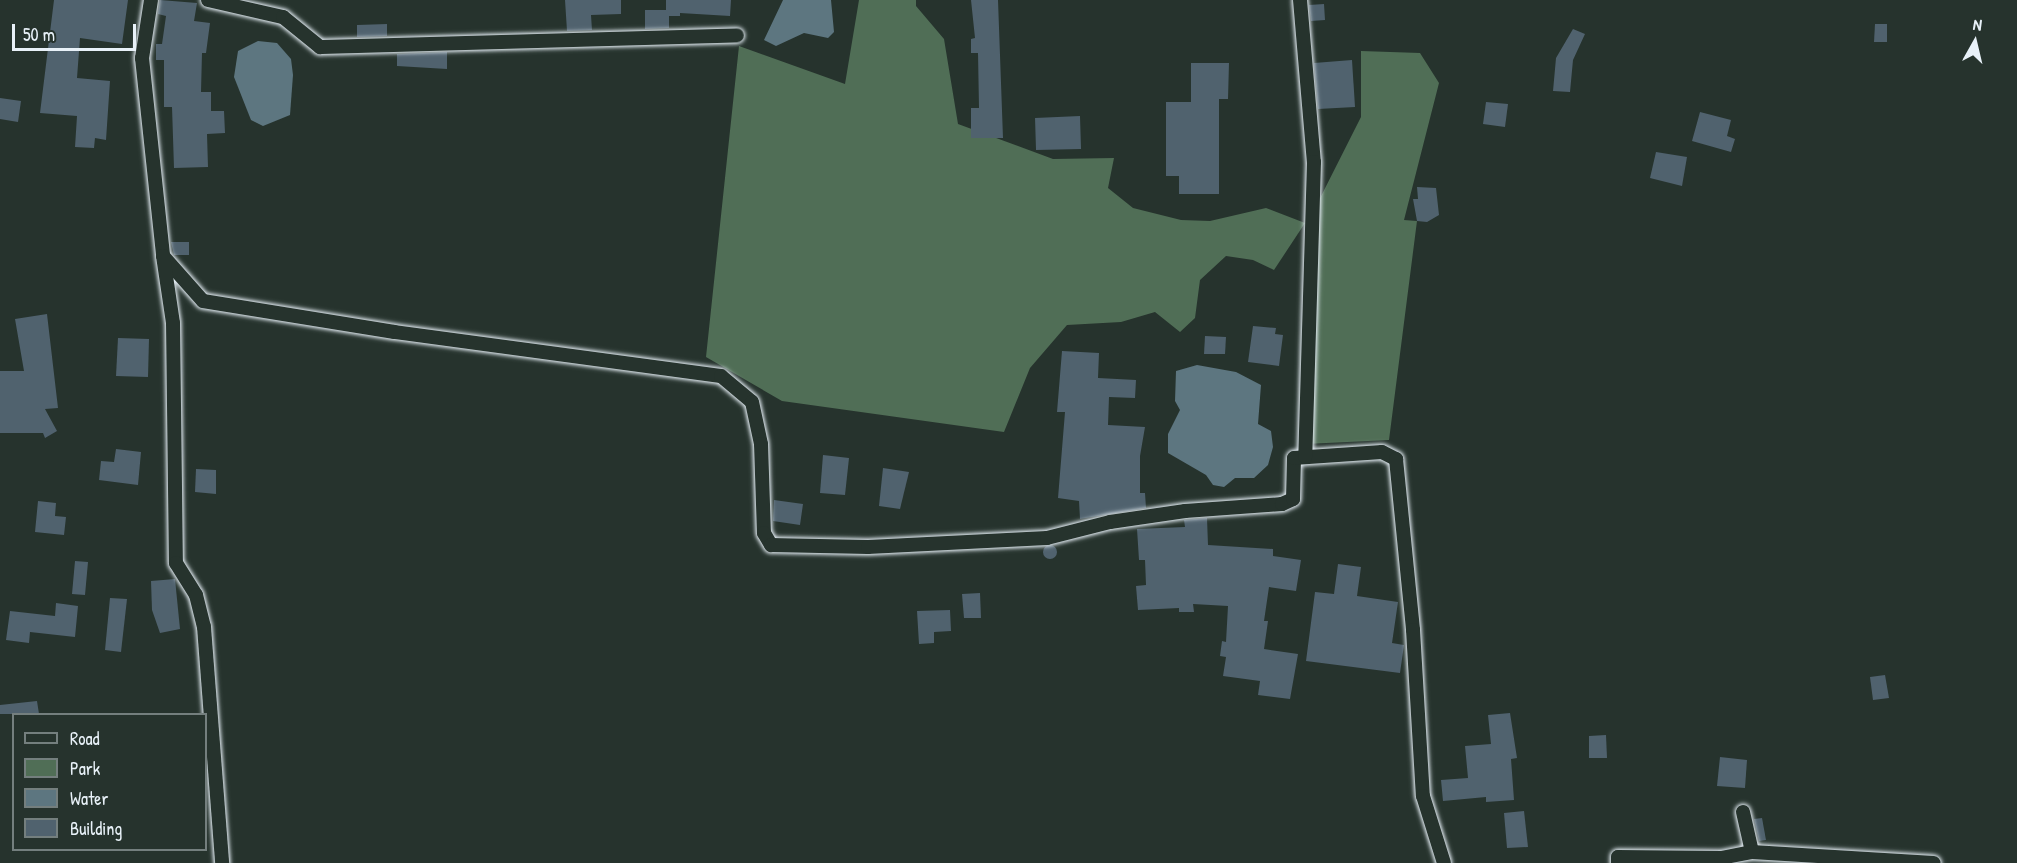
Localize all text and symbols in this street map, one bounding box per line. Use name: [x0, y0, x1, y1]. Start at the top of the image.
scale bar: [15, 12, 140, 50]
north arrow: [1945, 12, 2005, 72]
text: N: [1972, 13, 1983, 36]
text: 50 m: [23, 22, 55, 47]
legend: [12, 713, 207, 851]
text: Road: [70, 726, 100, 751]
text: Park: [70, 756, 100, 781]
text: Water: [70, 786, 108, 811]
text: Building: [70, 816, 122, 841]

